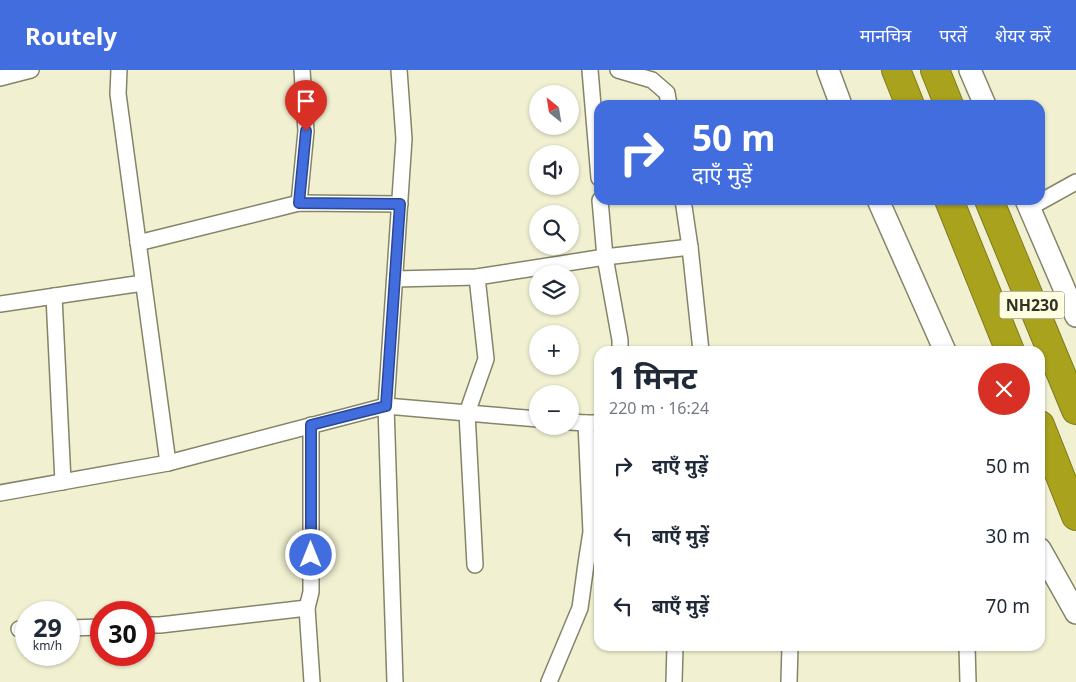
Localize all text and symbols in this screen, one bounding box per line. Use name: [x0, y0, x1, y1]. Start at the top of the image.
text: Routely: [25, 19, 117, 52]
text: मानचित्र: [860, 23, 911, 47]
text: परतें: [939, 23, 967, 47]
text: शेयर करें: [995, 23, 1051, 47]
pin: [285, 80, 327, 131]
north arrow: [529, 85, 579, 135]
map controls: [529, 85, 579, 435]
icon: arrive: [292, 87, 320, 115]
text: 50 m: [692, 114, 775, 161]
icon: right: [609, 120, 674, 185]
button: sound: [529, 145, 579, 195]
text: दाएँ मुड़ें: [692, 159, 752, 189]
button: search: [529, 205, 579, 255]
button: layers: [529, 265, 579, 315]
road number: NH230: [1000, 292, 1064, 318]
button: +: [529, 325, 579, 375]
text: 1 मिनट: [609, 357, 697, 398]
button: close: [978, 363, 1030, 415]
button: −: [529, 385, 579, 435]
text: 220 m · 16:24: [609, 397, 709, 419]
icon: right: [609, 452, 637, 480]
text: दाएँ मुड़ें: [652, 453, 708, 479]
text: 50 m: [986, 453, 1030, 479]
icon: left: [609, 522, 637, 550]
text: बाएँ मुड़ें: [652, 523, 709, 549]
text: 30 m: [986, 523, 1030, 549]
position arrow: [284, 528, 336, 580]
icon: left: [609, 592, 637, 620]
text: बाएँ मुड़ें: [652, 593, 709, 619]
text: 70 m: [986, 593, 1030, 619]
speed limit sign: 30: [90, 601, 155, 666]
text: 29: [33, 610, 62, 644]
text: km/h: [33, 637, 62, 654]

